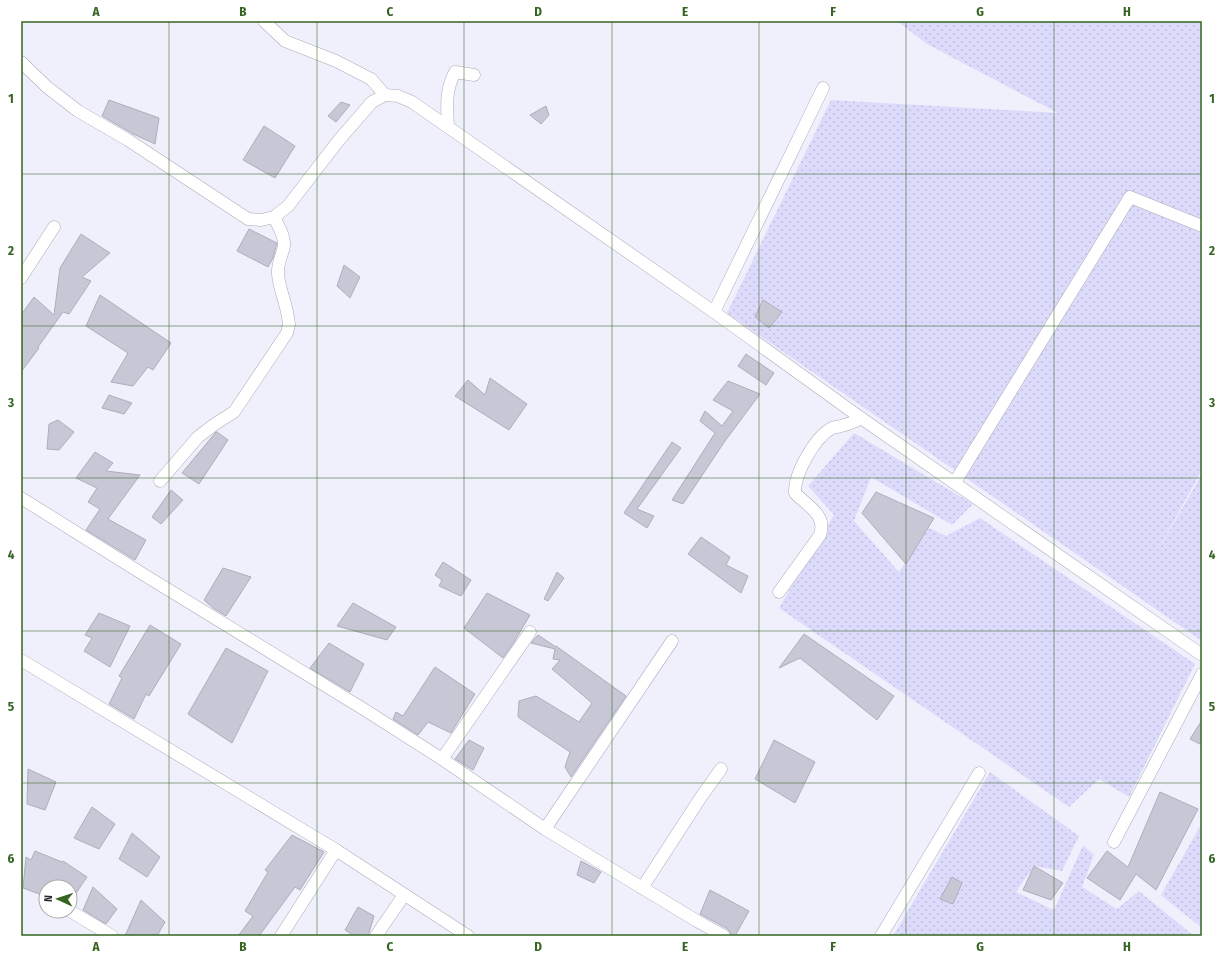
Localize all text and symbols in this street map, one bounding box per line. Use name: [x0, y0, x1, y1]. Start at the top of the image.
text: A: [91, 4, 100, 19]
text: B: [239, 4, 247, 19]
text: C: [387, 4, 394, 19]
text: D: [534, 4, 542, 19]
text: E: [682, 4, 688, 19]
text: F: [830, 4, 836, 19]
text: G: [976, 4, 984, 19]
text: H: [1123, 4, 1131, 19]
text: 1: [8, 91, 14, 106]
text: 1: [1209, 91, 1215, 106]
text: 2: [7, 243, 14, 258]
text: 2: [1208, 243, 1215, 258]
text: 3: [7, 395, 14, 410]
text: 3: [1208, 395, 1215, 410]
text: 4: [8, 547, 15, 562]
text: 4: [1209, 547, 1216, 562]
text: 5: [8, 699, 14, 714]
text: 5: [1209, 699, 1215, 714]
text: 6: [8, 851, 15, 866]
text: 6: [1209, 851, 1216, 866]
north arrow: [38, 879, 78, 919]
text: N: [42, 895, 55, 902]
text: A: [91, 939, 100, 954]
text: B: [239, 939, 247, 954]
text: C: [387, 939, 394, 954]
text: D: [534, 939, 542, 954]
text: E: [682, 939, 688, 954]
text: F: [830, 939, 836, 954]
text: G: [976, 939, 984, 954]
text: H: [1123, 939, 1131, 954]

